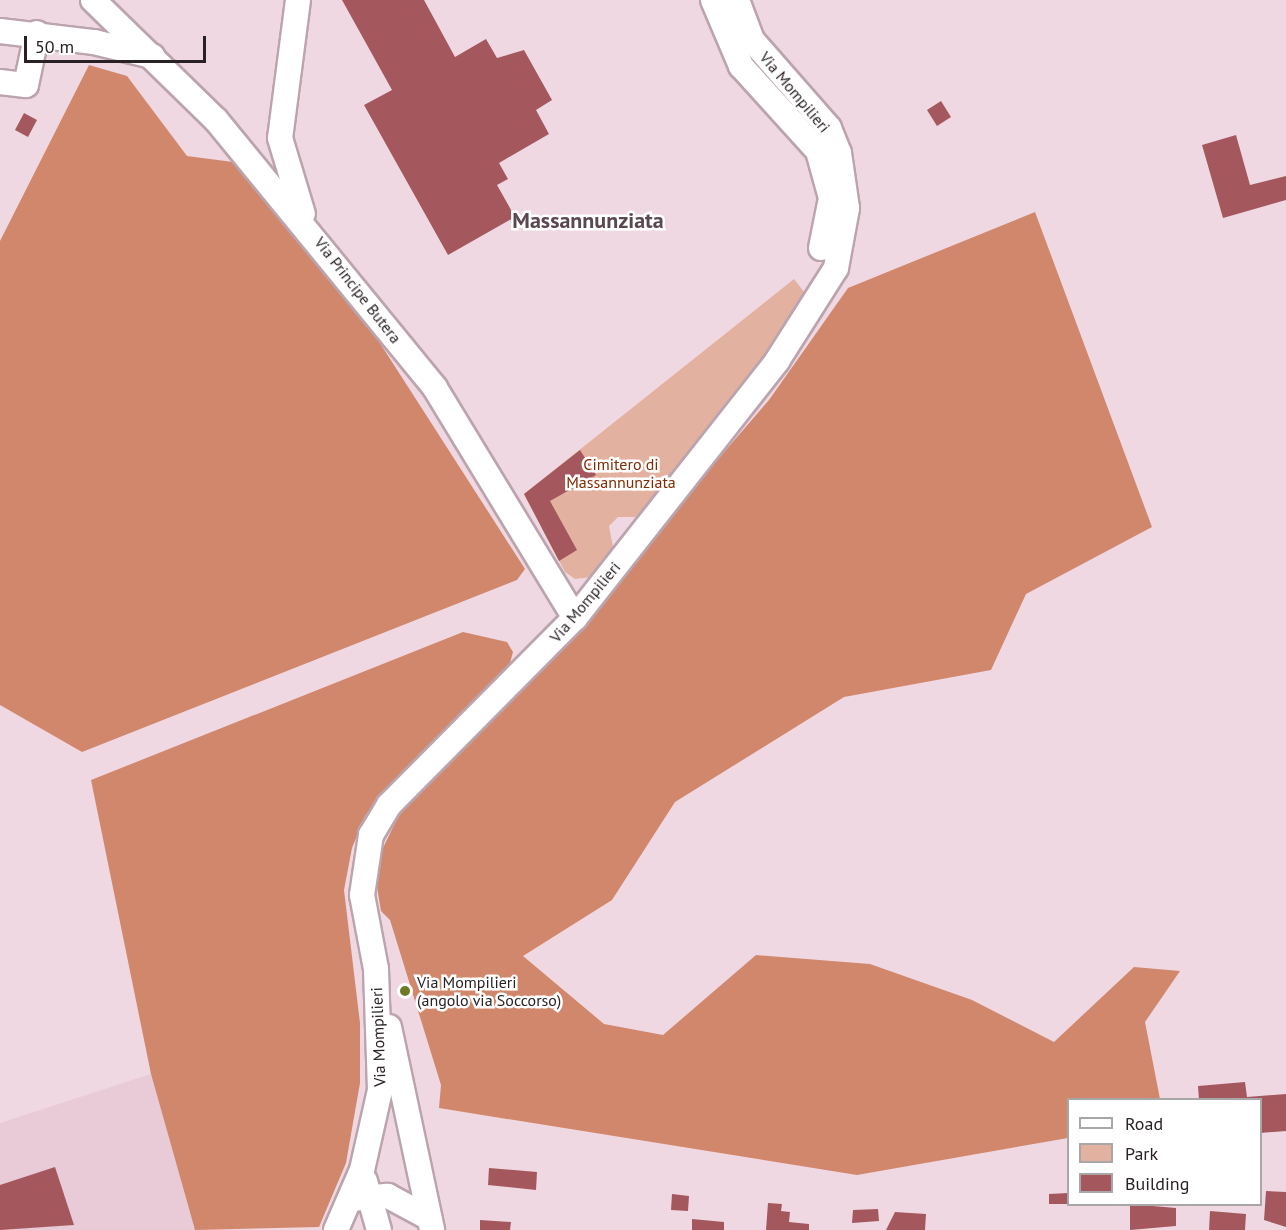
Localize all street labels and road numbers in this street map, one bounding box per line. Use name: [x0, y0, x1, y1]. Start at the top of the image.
street label: Via Mompilieri: [756, 48, 834, 136]
street label: Via Principe Butera: [311, 233, 405, 347]
street label: Via Mompilieri: [546, 558, 624, 646]
street label: Via Mompilieri: [367, 987, 389, 1087]

